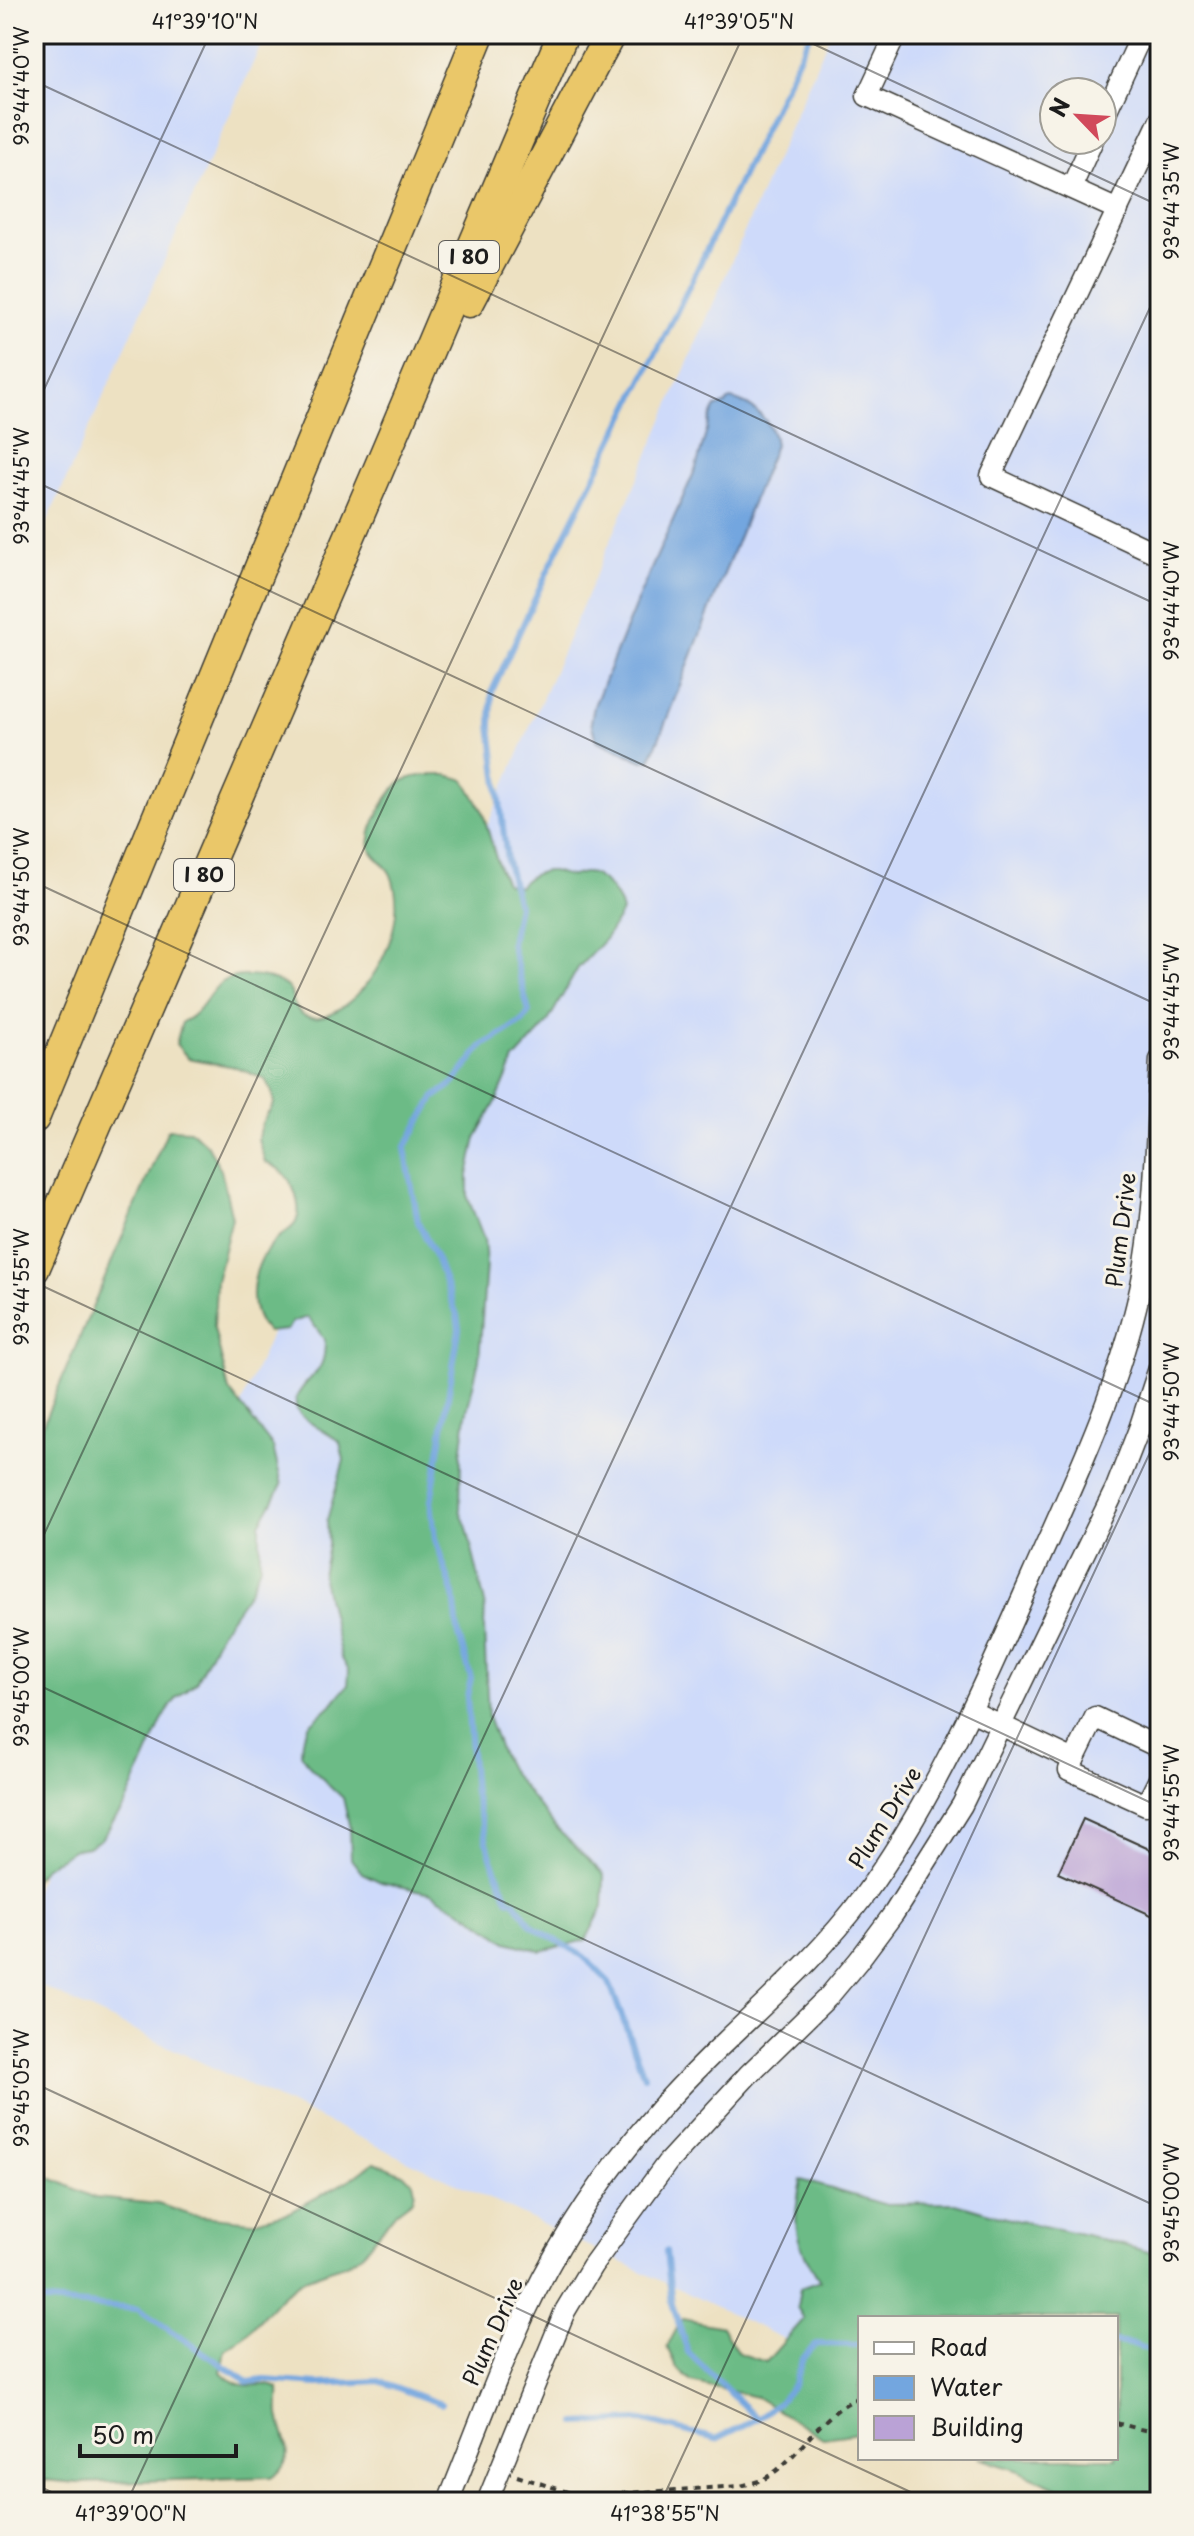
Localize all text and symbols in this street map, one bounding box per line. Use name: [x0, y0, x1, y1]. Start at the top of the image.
text: 41°39'10"N: [152, 6, 258, 36]
text: 41°39'05"N: [684, 6, 794, 36]
text: 93°44'40"W: [6, 26, 36, 146]
north arrow: [1038, 76, 1118, 156]
text: N: [1040, 92, 1077, 122]
text: 93°44'35"W: [1156, 142, 1186, 260]
road number: I 80: [439, 241, 499, 273]
text: 93°44'45"W: [6, 427, 36, 545]
text: 93°44'40"W: [1156, 541, 1186, 661]
text: 93°44'50"W: [6, 827, 36, 947]
road number: I 80: [174, 859, 234, 891]
text: 93°44'45"W: [1156, 943, 1186, 1061]
street label: Plum Drive: [1096, 1170, 1143, 1289]
text: 93°44'55"W: [6, 1228, 36, 1346]
text: 93°44'50"W: [1156, 1342, 1186, 1462]
text: 93°45'00"W: [6, 1626, 36, 1747]
text: 93°44'55"W: [1156, 1744, 1186, 1862]
street label: Plum Drive: [839, 1759, 928, 1875]
text: 93°45'05"W: [6, 2028, 36, 2147]
text: 93°45'00"W: [1156, 2142, 1186, 2263]
street label: Plum Drive: [453, 2272, 530, 2391]
legend: [858, 2316, 1118, 2460]
text: Road: [930, 2328, 988, 2364]
text: Water: [930, 2368, 1003, 2404]
scale bar: [80, 2408, 236, 2458]
text: Building: [930, 2408, 1024, 2444]
text: 50 m: [92, 2416, 154, 2452]
text: 41°39'00"N: [75, 2498, 187, 2528]
text: 41°38'55"N: [610, 2498, 720, 2528]

